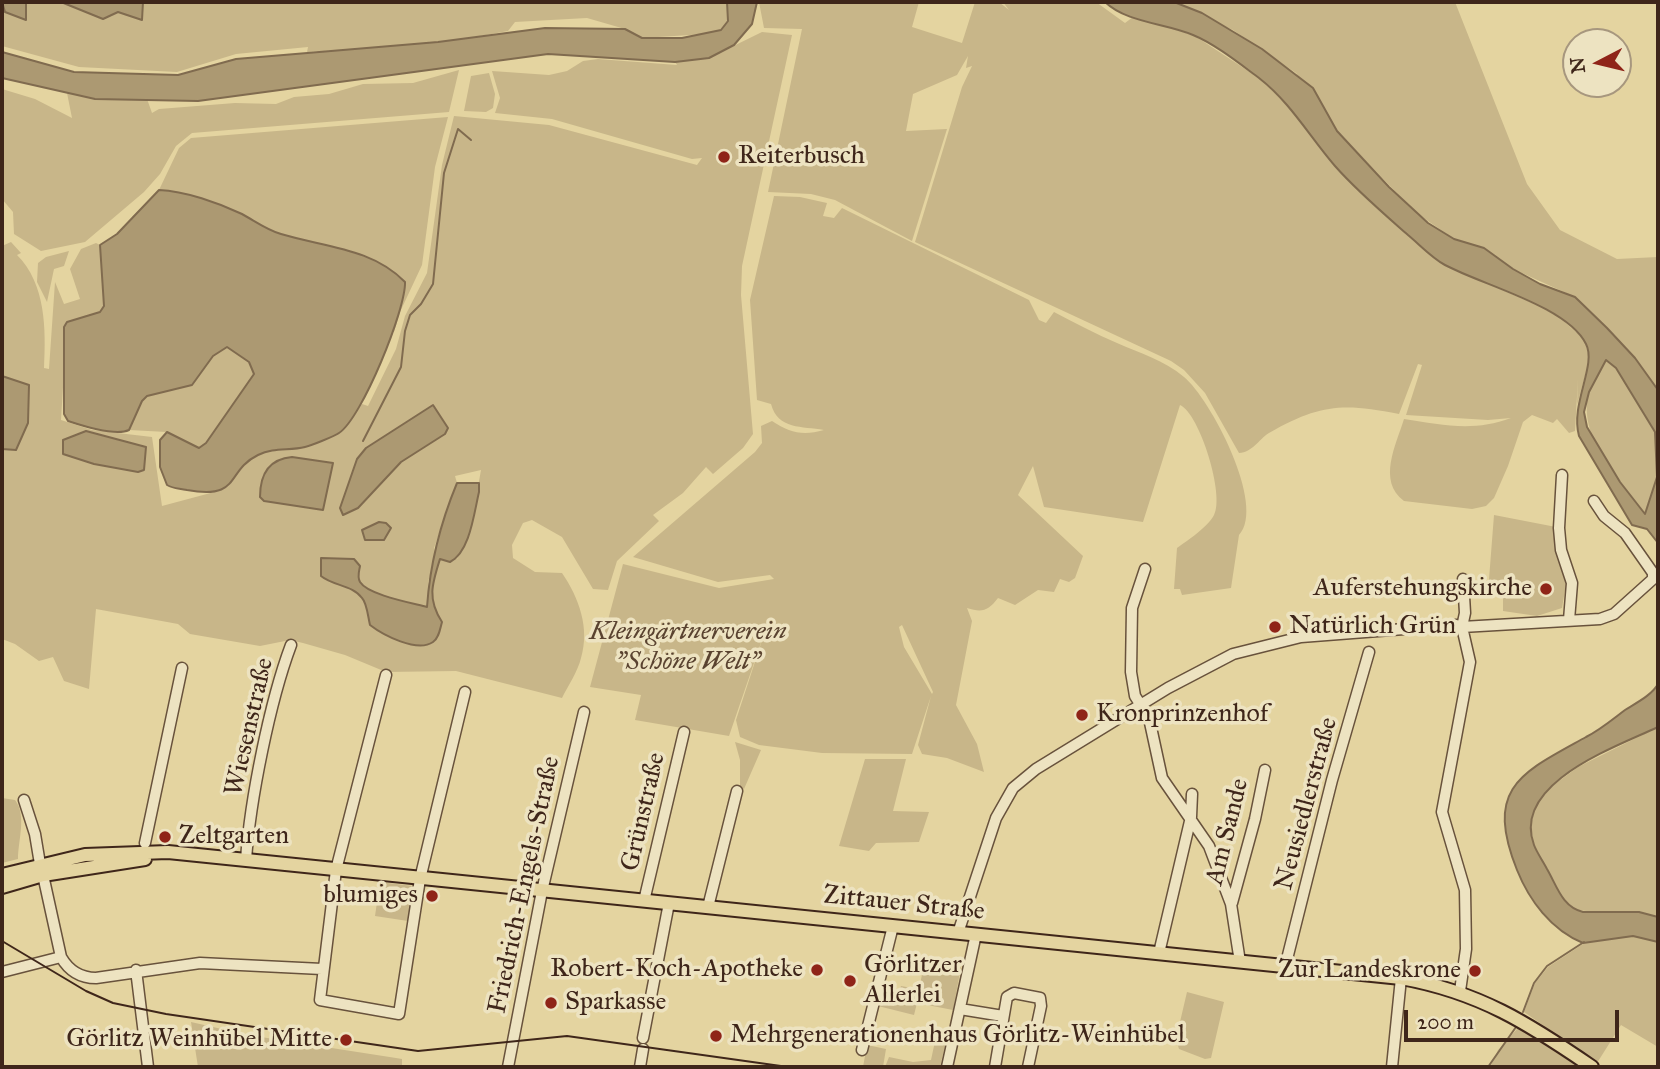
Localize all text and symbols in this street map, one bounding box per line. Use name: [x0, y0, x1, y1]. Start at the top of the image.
north arrow: [1562, 28, 1632, 98]
text: N: [1565, 56, 1590, 75]
place label: Reiterbusch: [738, 141, 865, 173]
marker: Reiterbusch: [716, 149, 732, 165]
place label: Auferstehungskirche: [1314, 573, 1532, 605]
marker: Auferstehungskirche: [1538, 581, 1554, 597]
place label: Natürlich Grün: [1289, 611, 1456, 643]
park label: Kleingärtnerverein "Schöne Welt": [590, 617, 786, 678]
marker: Natürlich Grün: [1267, 619, 1283, 635]
street label: Wiesenstraße: [219, 655, 281, 799]
place label: Kronprinzenhof: [1096, 699, 1269, 731]
marker: Kronprinzenhof: [1074, 707, 1090, 723]
street label: Neusiedlerstraße: [1269, 714, 1345, 894]
street label: Grünstraße: [615, 750, 673, 874]
street label: Friedrich-Engels-Straße: [483, 754, 567, 1016]
street label: Am Sande: [1200, 775, 1256, 889]
place label: Zeltgarten: [179, 821, 289, 853]
marker: Zeltgarten: [157, 829, 173, 845]
place label: blumiges: [323, 880, 418, 912]
street label: Zittauer Straße: [822, 880, 986, 928]
marker: blumiges: [424, 888, 440, 904]
place label: Görlitzer Allerlei: [864, 950, 962, 1012]
place label: Robert-Koch-Apotheke: [550, 954, 803, 986]
place label: Zur Landeskrone: [1278, 955, 1461, 987]
marker: Robert-Koch-Apotheke: [809, 962, 825, 978]
marker: Zur Landeskrone: [1467, 963, 1483, 979]
marker: Görlitzer Allerlei: [842, 973, 858, 989]
place label: Sparkasse: [565, 987, 666, 1019]
marker: Sparkasse: [543, 995, 559, 1011]
scale bar: [1408, 996, 1623, 1040]
text: 200 m: [1417, 1009, 1474, 1035]
place label: Mehrgenerationenhaus Görlitz-Weinhübel: [730, 1020, 1185, 1052]
place label: Görlitz Weinhübel Mitte: [66, 1024, 332, 1056]
marker: Mehrgenerationenhaus Görlitz-Weinhübel: [708, 1028, 724, 1044]
marker: Görlitz Weinhübel Mitte: [338, 1032, 354, 1048]

